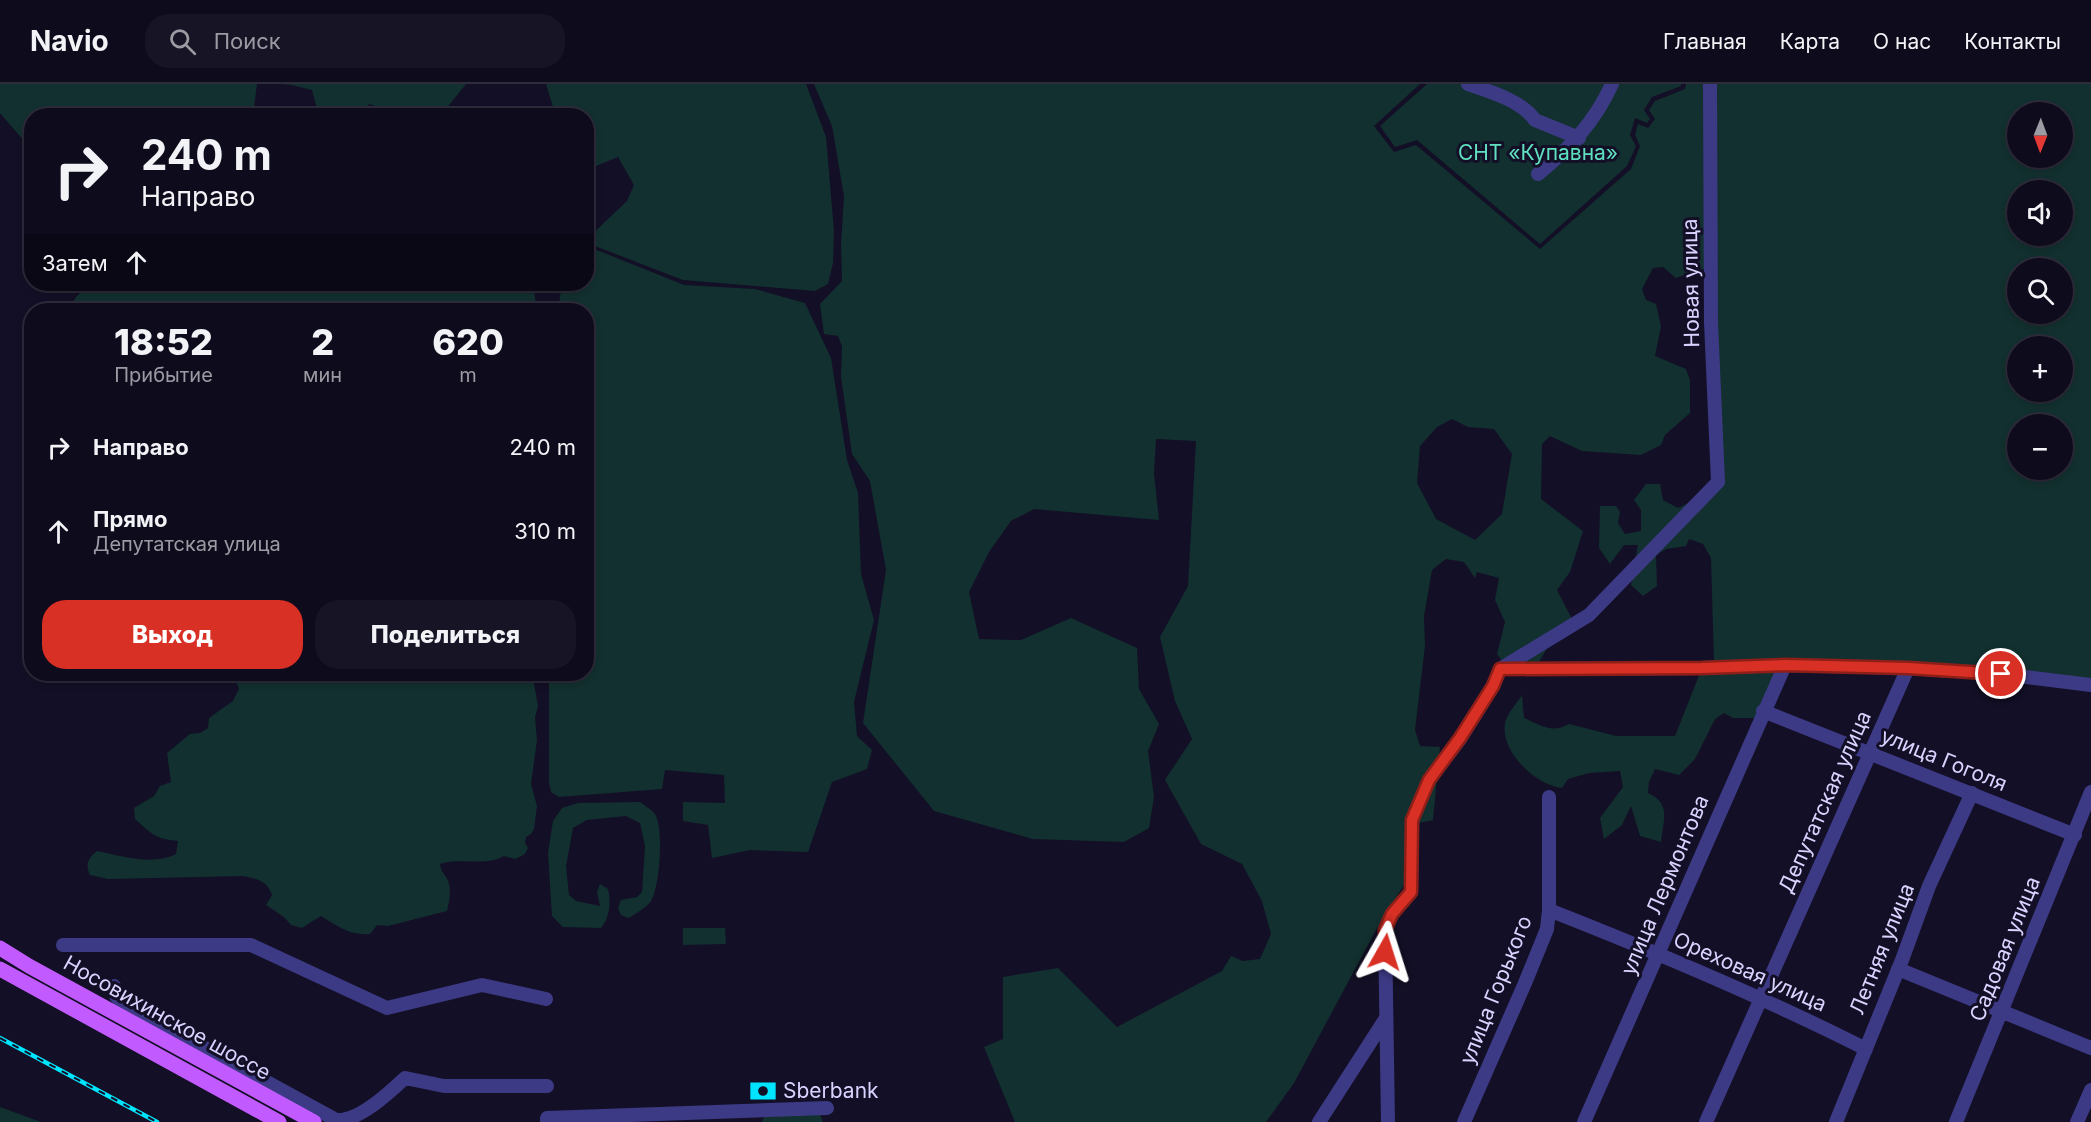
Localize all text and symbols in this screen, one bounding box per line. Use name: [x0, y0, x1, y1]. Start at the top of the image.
search box: [145, 14, 565, 68]
text: Navio: [30, 24, 109, 58]
icon: search: [166, 25, 199, 58]
text: Поиск: [214, 28, 281, 54]
text: Главная: [1663, 29, 1747, 54]
text: Карта: [1780, 29, 1840, 54]
text: О нас: [1873, 29, 1931, 54]
text: Контакты: [1964, 29, 2061, 54]
north arrow: [2007, 102, 2073, 168]
map controls: [2007, 102, 2073, 480]
text: 240 m: [141, 129, 272, 180]
icon: right: [42, 132, 120, 210]
park label: СНТ «Купавна»: [1458, 140, 1618, 165]
text: Направо: [141, 180, 256, 213]
button: sound: [2007, 180, 2073, 246]
street label: Новая улица: [1677, 218, 1704, 348]
icon: ahead: [120, 246, 153, 279]
text: Затем: [42, 250, 108, 276]
button: search: [2007, 258, 2073, 324]
text: 18:52: [114, 320, 213, 364]
text: 2: [311, 320, 334, 364]
text: 620: [432, 320, 504, 364]
button: +: [2007, 336, 2073, 402]
text: Прибытие: [114, 363, 213, 387]
text: мин: [303, 363, 342, 387]
text: m: [459, 363, 477, 387]
button: −: [2007, 414, 2073, 480]
icon: right: [42, 431, 75, 464]
text: Направо: [93, 434, 189, 460]
text: 240 m: [509, 434, 576, 460]
text: Прямо: [93, 506, 167, 532]
icon: ahead: [42, 515, 75, 548]
text: 310 m: [514, 518, 576, 544]
text: Депутатская улица: [93, 532, 281, 556]
button: Выход: [42, 600, 303, 669]
button: Поделиться: [315, 600, 576, 669]
pin: [1975, 648, 2026, 699]
icon: arrive: [1984, 657, 2017, 690]
street label: Депутатская улица: [1773, 707, 1876, 897]
street label: улица Гоголя: [1877, 723, 2011, 796]
street label: улица Лермонтова: [1615, 791, 1714, 979]
street label: Садовая улица: [1964, 873, 2045, 1025]
street label: Летняя улица: [1844, 880, 1919, 1018]
street label: улица Горького: [1454, 912, 1537, 1068]
position arrow: [1353, 920, 1417, 984]
street label: Ореховая улица: [1670, 927, 1831, 1017]
street label: Носовихинское шоссе: [59, 950, 275, 1085]
bank icon: Sberbank: [748, 1076, 778, 1106]
place label: Sberbank: [783, 1078, 879, 1103]

